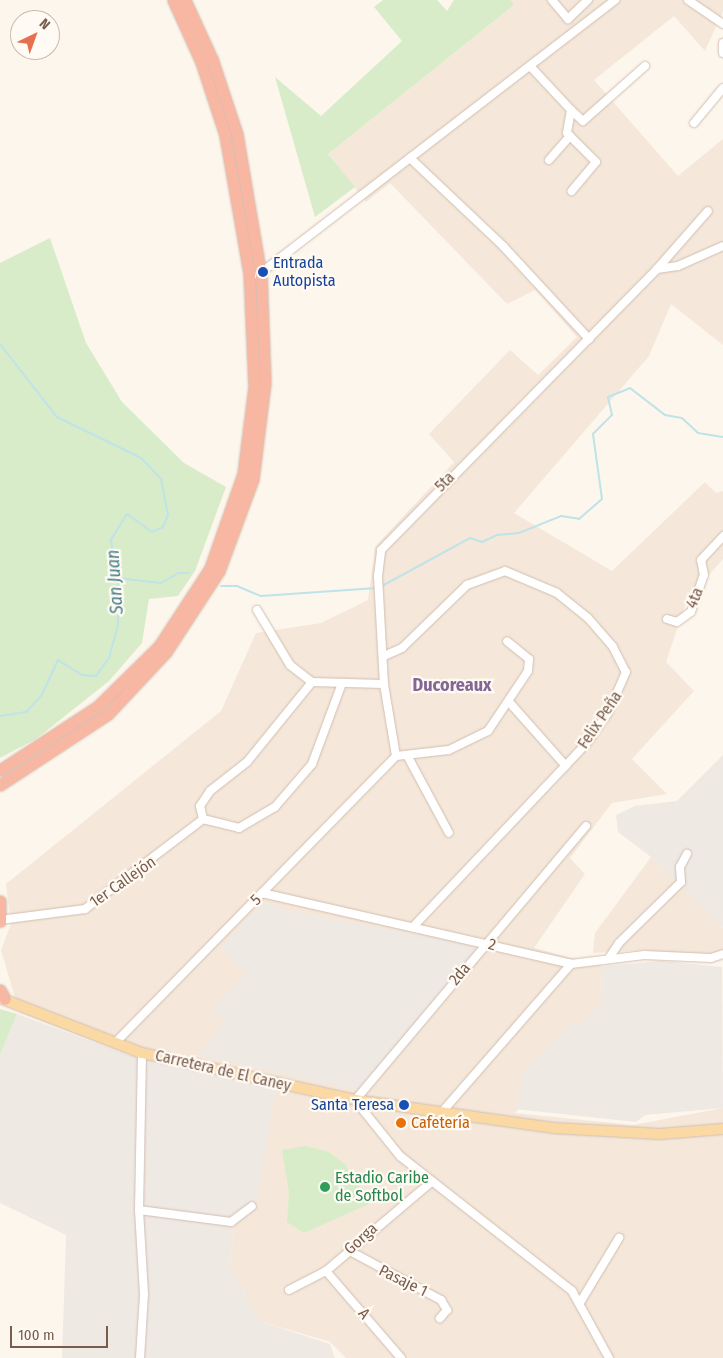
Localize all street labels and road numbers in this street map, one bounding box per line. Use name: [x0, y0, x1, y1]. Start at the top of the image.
street label: 5ta: [431, 468, 459, 496]
street label: 4ta: [682, 585, 708, 611]
street label: Felix Peña: [574, 688, 626, 752]
street label: 1er Callejón: [86, 852, 160, 912]
street label: 5: [247, 891, 265, 909]
street label: 2: [486, 935, 498, 955]
street label: 2da: [445, 959, 475, 989]
street label: Carretera de El Caney: [153, 1046, 293, 1096]
street label: Gorga: [340, 1219, 382, 1259]
street label: Pasaje 1: [376, 1261, 430, 1301]
street label: A: [354, 1305, 374, 1323]

